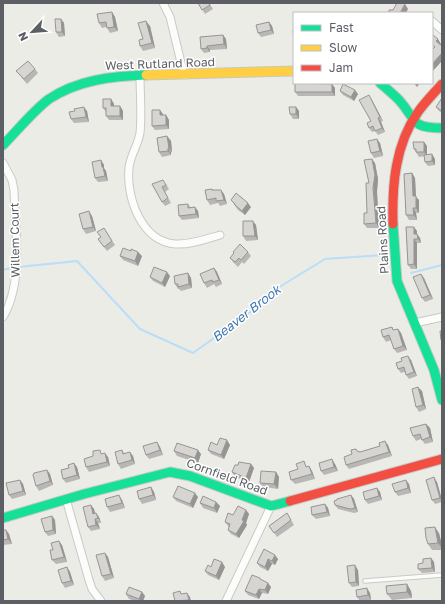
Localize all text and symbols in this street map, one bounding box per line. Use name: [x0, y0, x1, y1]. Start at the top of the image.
north arrow: [12, 12, 52, 52]
legend: [293, 12, 433, 84]
text: Fast: [329, 20, 354, 35]
text: N: [15, 30, 30, 43]
text: Slow: [329, 40, 357, 55]
street label: West Rutland Road: [105, 54, 215, 73]
text: Jam: [329, 60, 353, 75]
street label: Willem Court: [6, 202, 23, 278]
street label: Plains Road: [373, 206, 392, 274]
water label: Beaver Brook: [208, 280, 285, 345]
street label: Cornfield Road: [184, 455, 270, 498]

